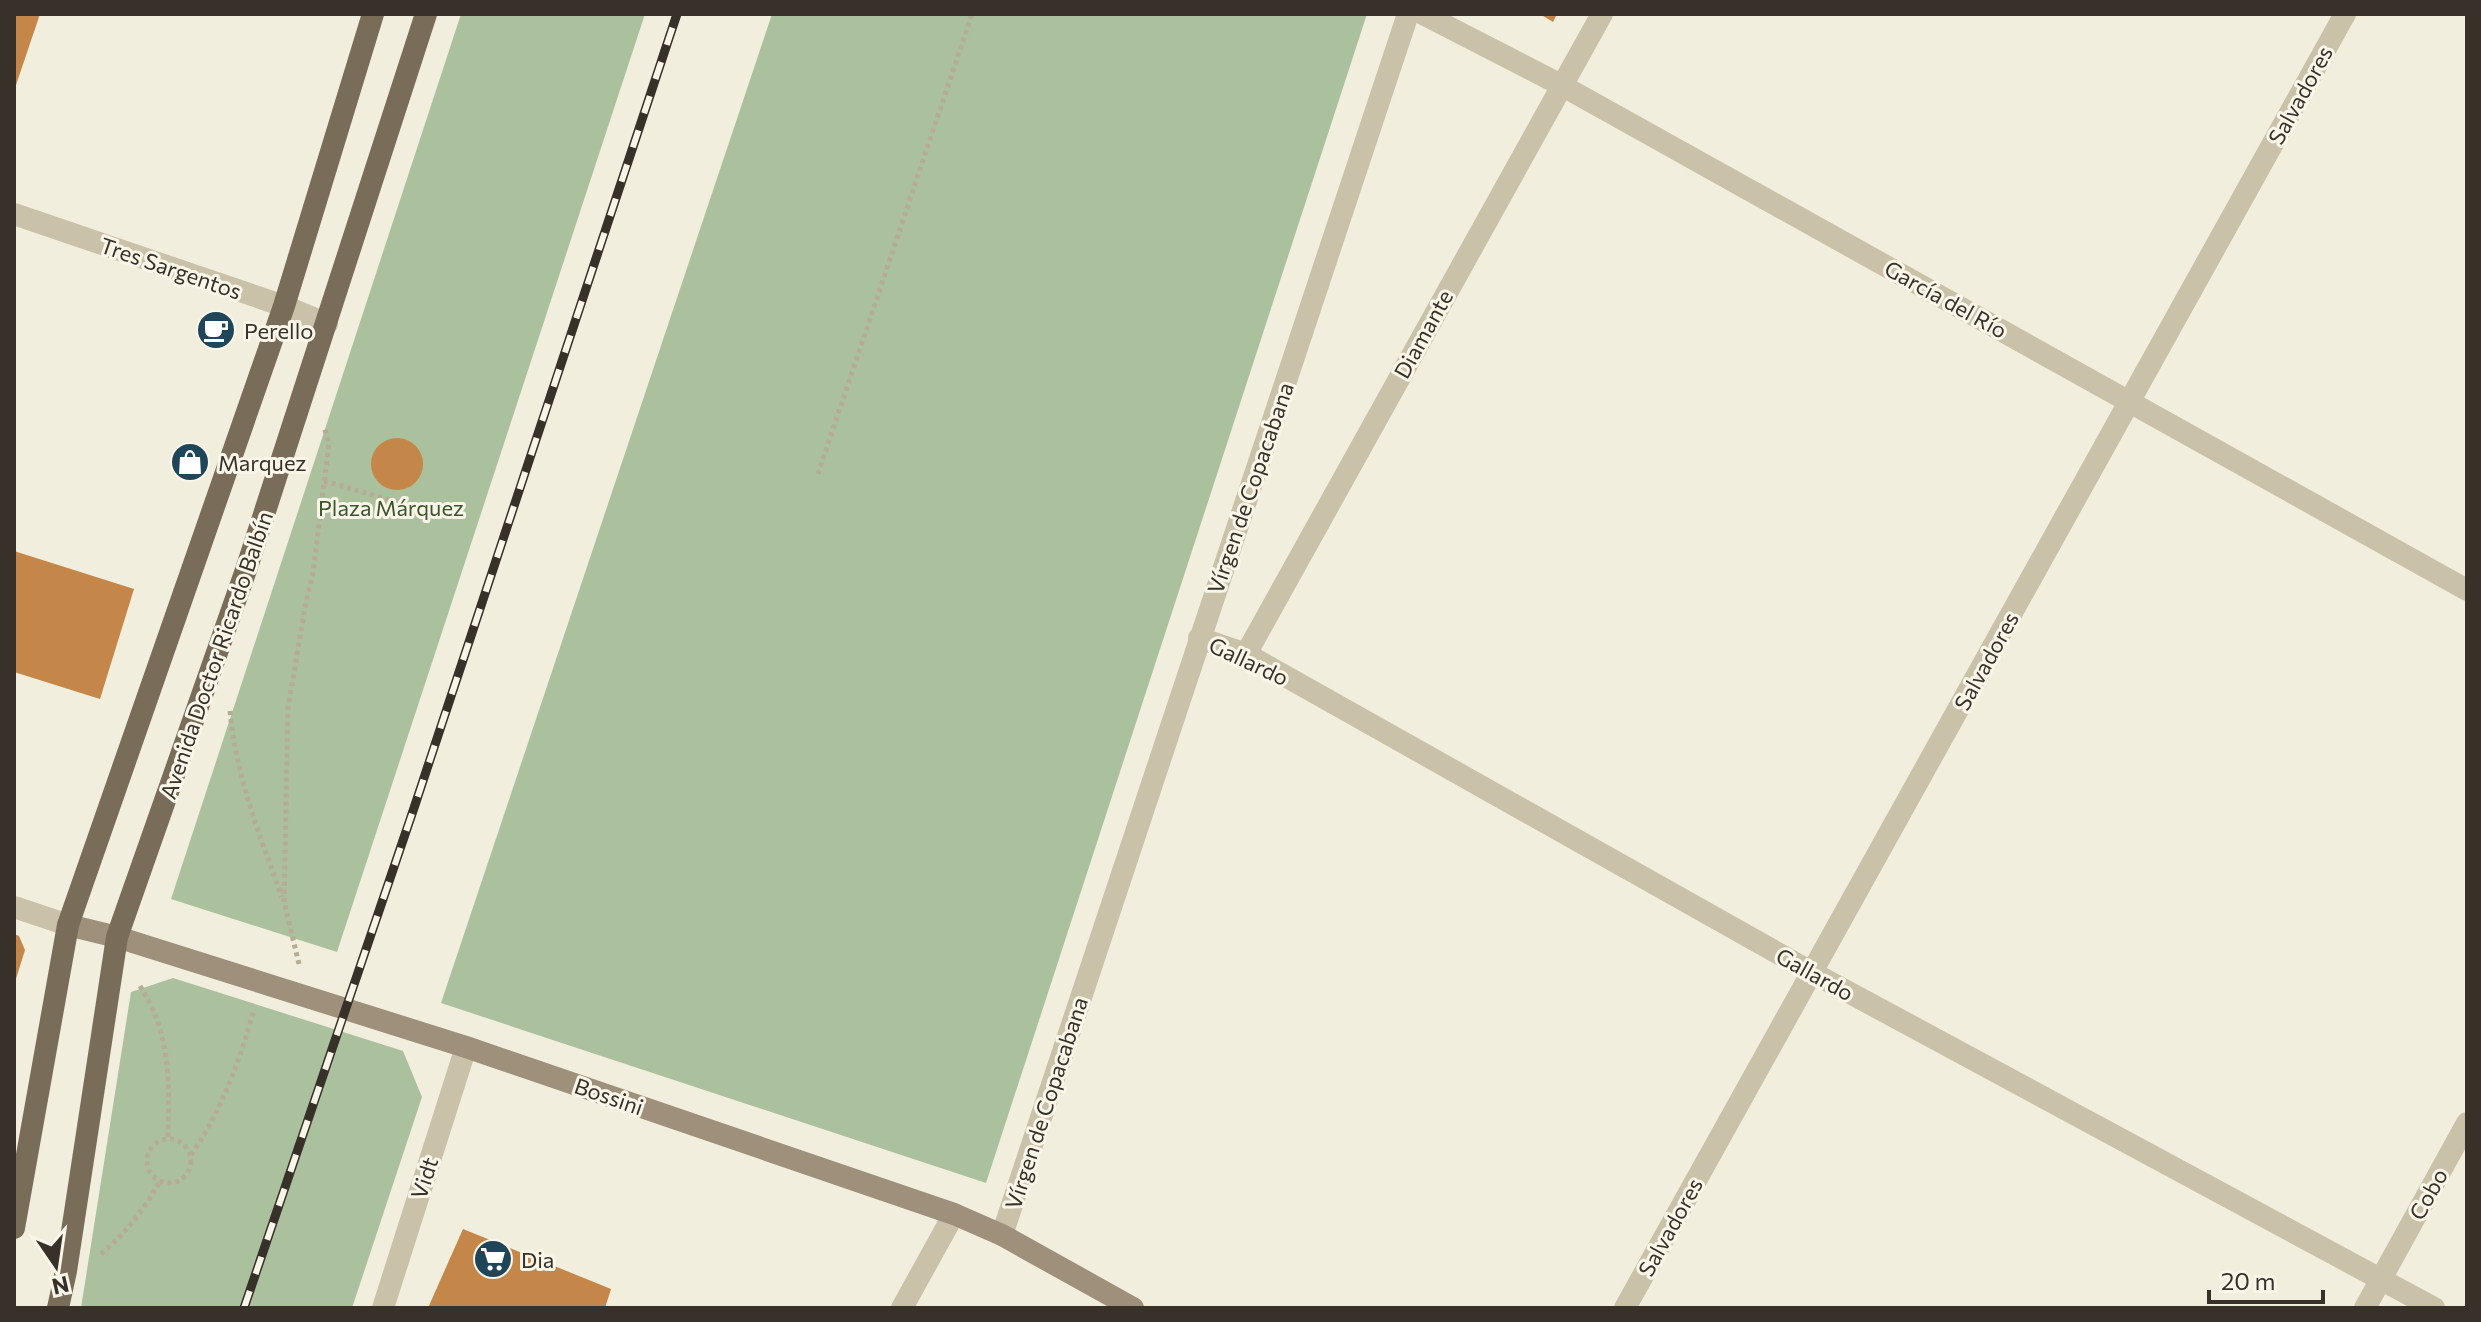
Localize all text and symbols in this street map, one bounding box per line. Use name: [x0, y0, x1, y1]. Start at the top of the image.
street label: Salvadores: [2262, 41, 2338, 149]
street label: Tres Sargentos: [97, 231, 245, 305]
street label: García del Río: [1880, 254, 2012, 344]
street label: Diamante: [1388, 285, 1458, 383]
cafe icon: Perello: [195, 309, 237, 351]
place label: Perello: [244, 317, 313, 344]
street label: Vírgen de Copacabana: [1201, 379, 1299, 597]
shop icon: Marquez: [169, 441, 211, 483]
place label: Marquez: [218, 449, 307, 476]
park label: Plaza Márquez: [318, 494, 464, 521]
street label: Avenida Doctor Ricardo Balbín: [154, 508, 278, 802]
street label: Salvadores: [1948, 607, 2024, 715]
street label: Gallardo: [1205, 631, 1293, 691]
street label: Gallardo: [1771, 942, 1859, 1006]
street label: Vírgen de Copacabana: [999, 993, 1093, 1213]
street label: Bossini: [571, 1072, 647, 1120]
street label: Vidt: [405, 1154, 443, 1202]
street label: Cobo: [2403, 1164, 2453, 1224]
street label: Salvadores: [1632, 1173, 1708, 1281]
north arrow: [16, 1226, 96, 1306]
supermarket icon: Dia: [472, 1238, 514, 1280]
place label: Dia: [521, 1246, 554, 1273]
scale bar: [2209, 1254, 2323, 1304]
text: 20 m: [2221, 1266, 2275, 1295]
text: N: [50, 1271, 72, 1301]

